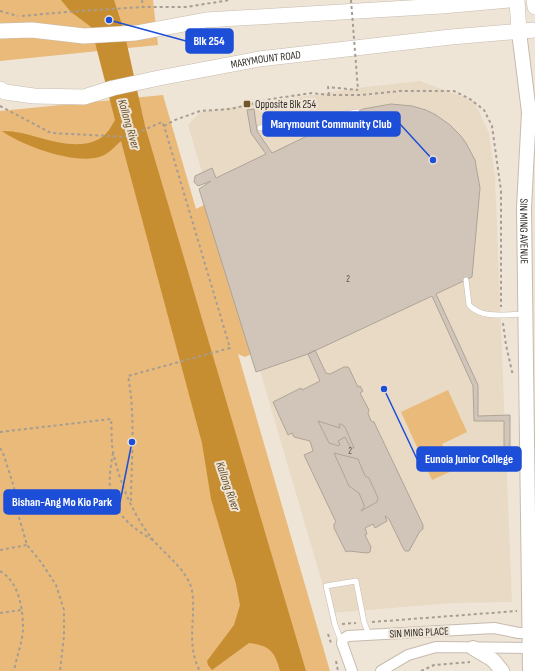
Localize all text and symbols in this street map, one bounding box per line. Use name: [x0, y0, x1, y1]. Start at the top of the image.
callout: Blk 254: [186, 29, 233, 53]
text: Blk 254: [193, 34, 225, 49]
street label: MARYMOUNT ROAD: [230, 48, 301, 71]
water label: Kallang River: [114, 98, 143, 151]
place label: Opposite Blk 254: [255, 98, 316, 111]
marker: Opposite Blk 254: [242, 99, 252, 109]
callout: Marymount Community Club: [263, 112, 400, 136]
text: Marymount Community Club: [270, 117, 392, 132]
street label: SIN MING AVENUE: [517, 198, 531, 264]
house number: 2: [346, 274, 350, 285]
house number: 2: [348, 446, 352, 457]
callout: Eunoia Junior College: [417, 447, 521, 471]
text: Eunoia Junior College: [425, 452, 513, 467]
water label: Kallang River: [212, 460, 243, 513]
callout: Bishan-Ang Mo Kio Park: [4, 490, 120, 514]
text: Bishan-Ang Mo Kio Park: [12, 495, 112, 510]
street label: SIN MING PLACE: [389, 624, 449, 641]

